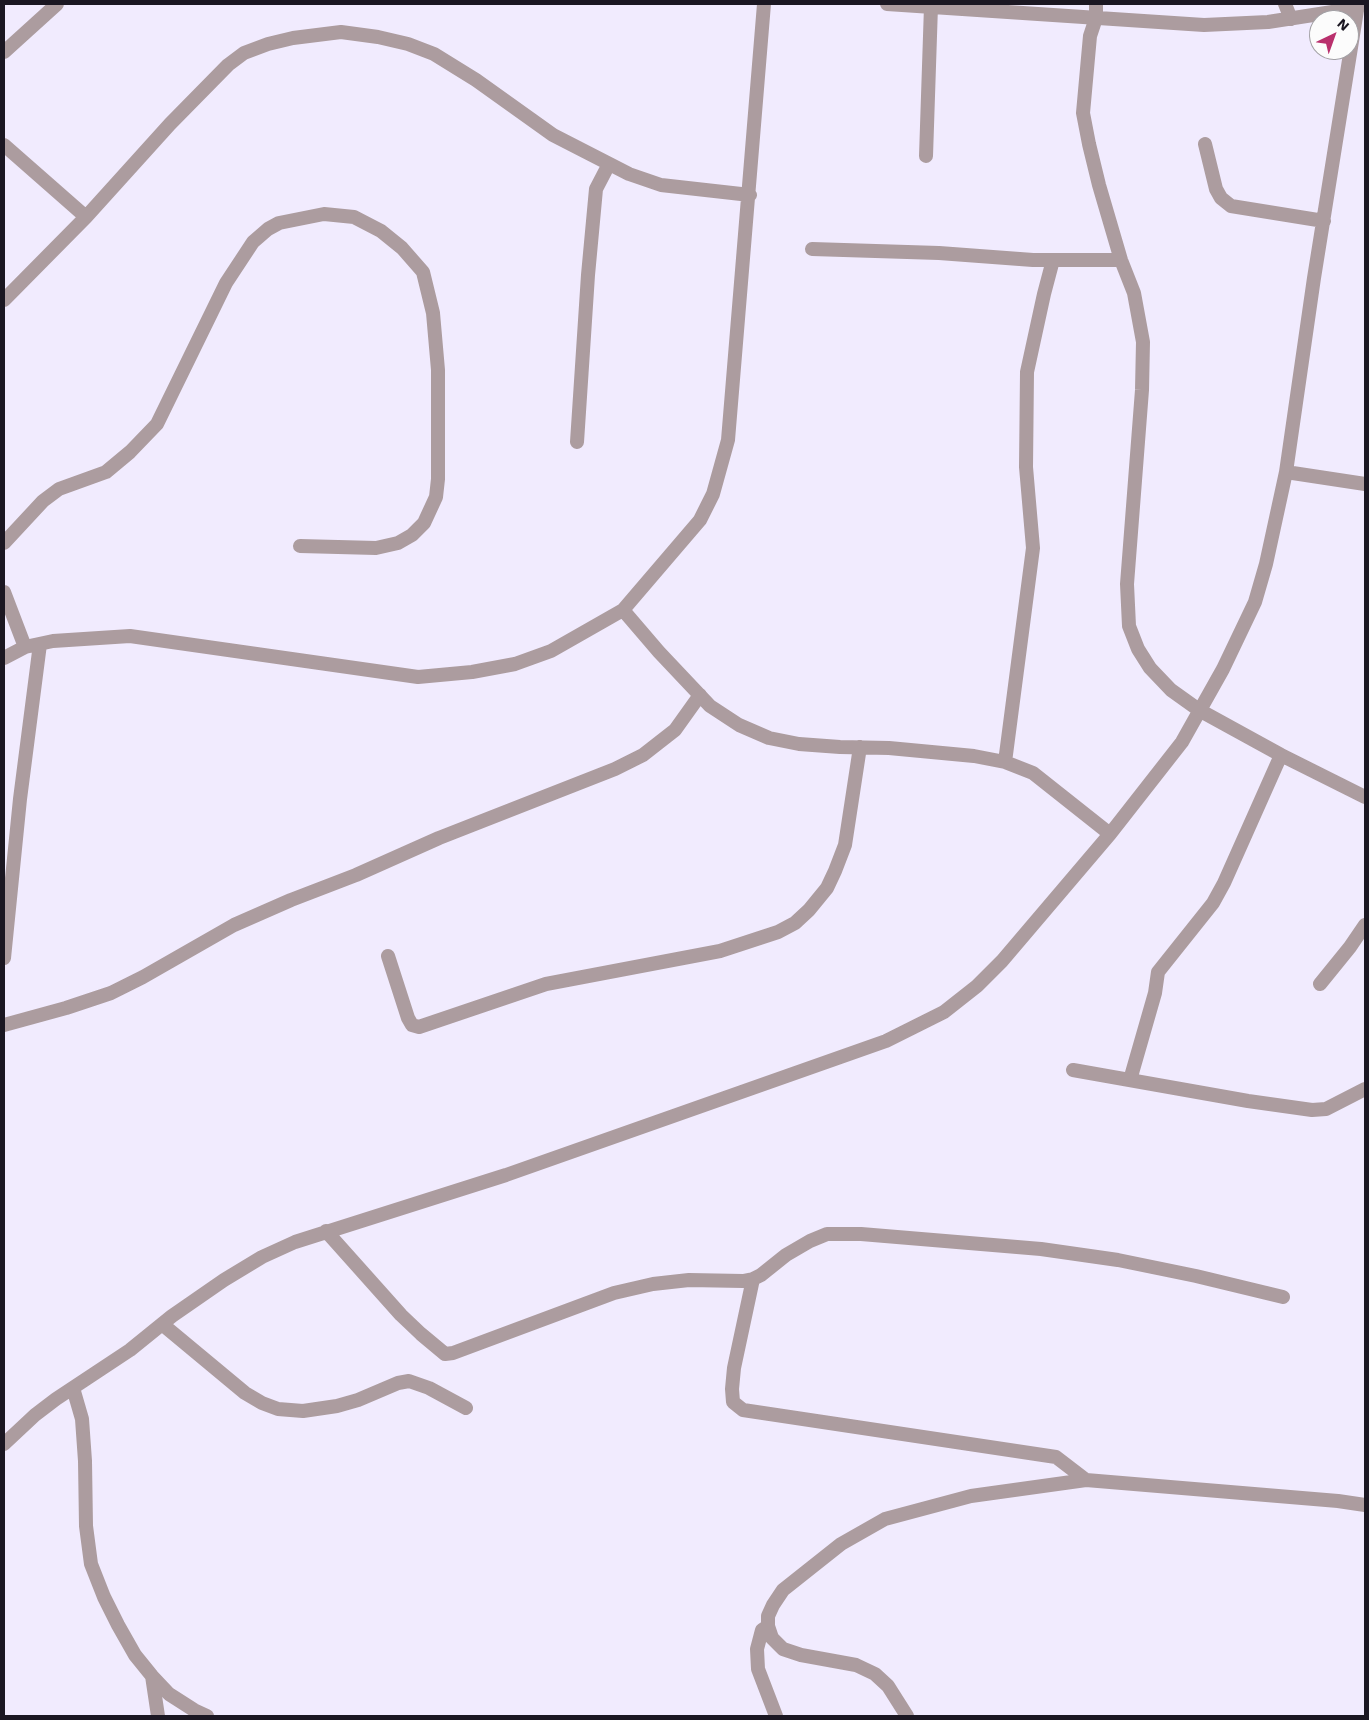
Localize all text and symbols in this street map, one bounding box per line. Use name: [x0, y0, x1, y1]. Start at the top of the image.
north arrow: [1309, 10, 1359, 60]
text: N: [1334, 15, 1353, 34]

